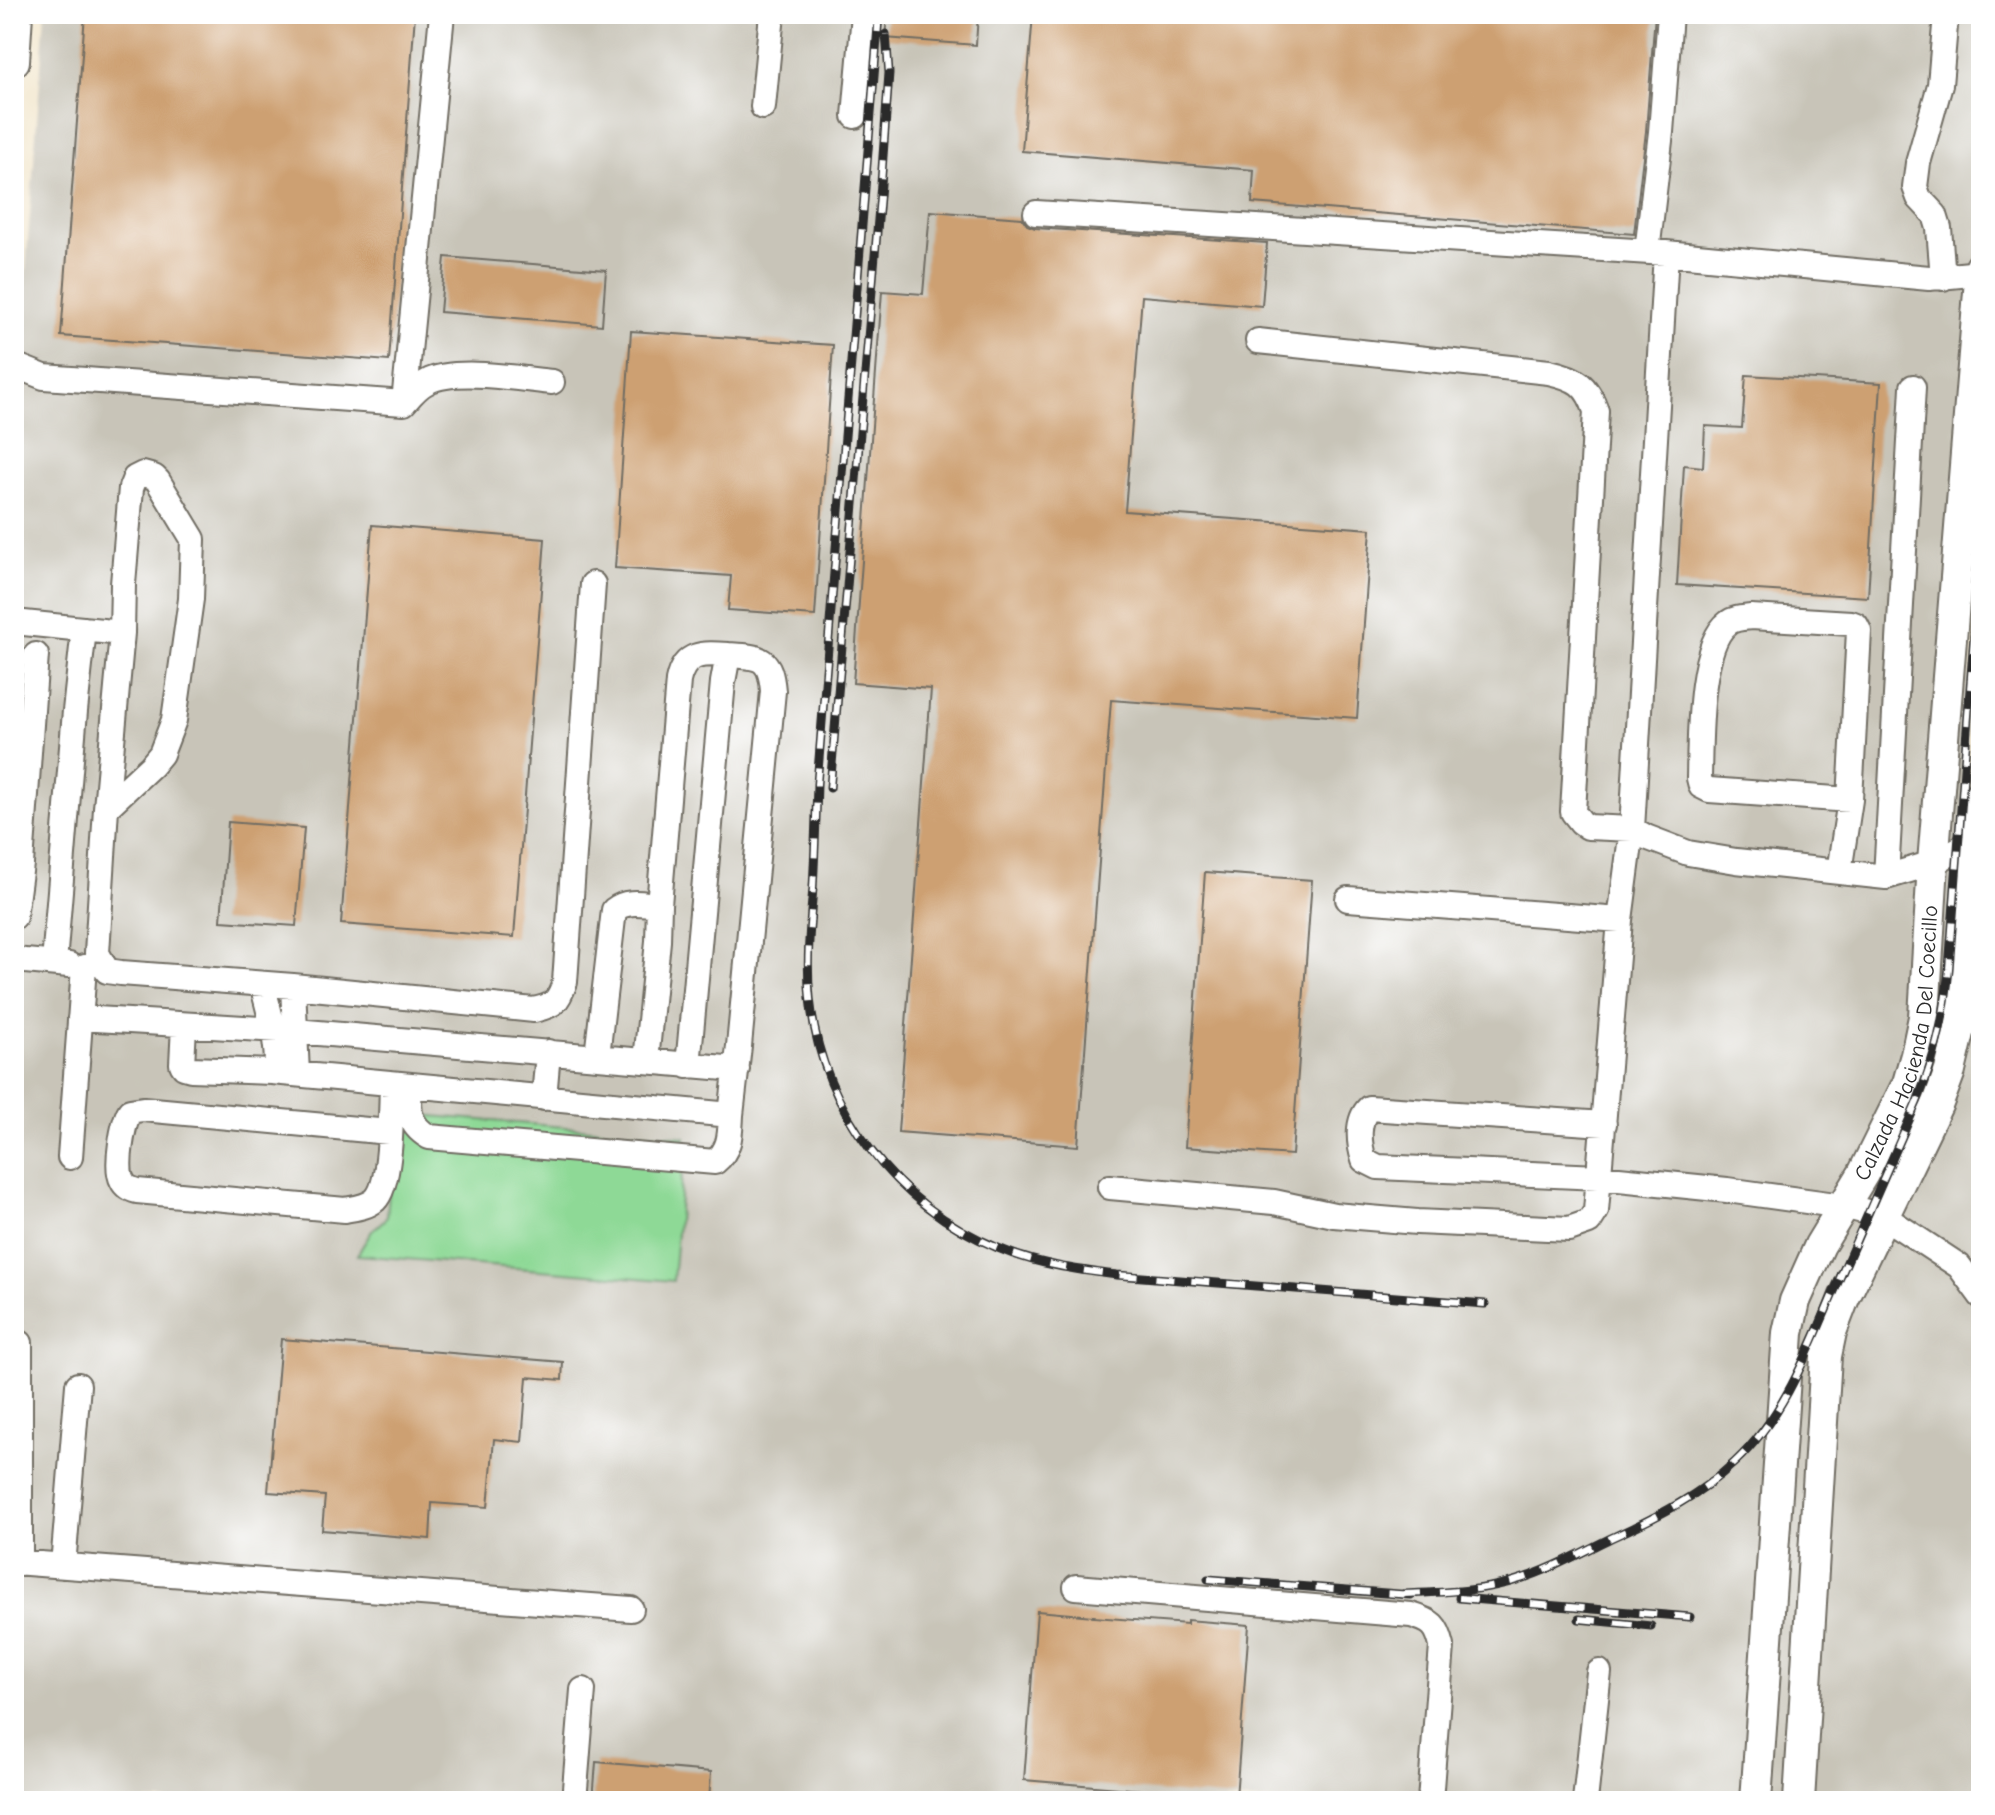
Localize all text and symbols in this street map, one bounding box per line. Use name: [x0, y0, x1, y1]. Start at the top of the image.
street label: Calzada Hacienda Del Coecillo: [1849, 905, 1944, 1185]

